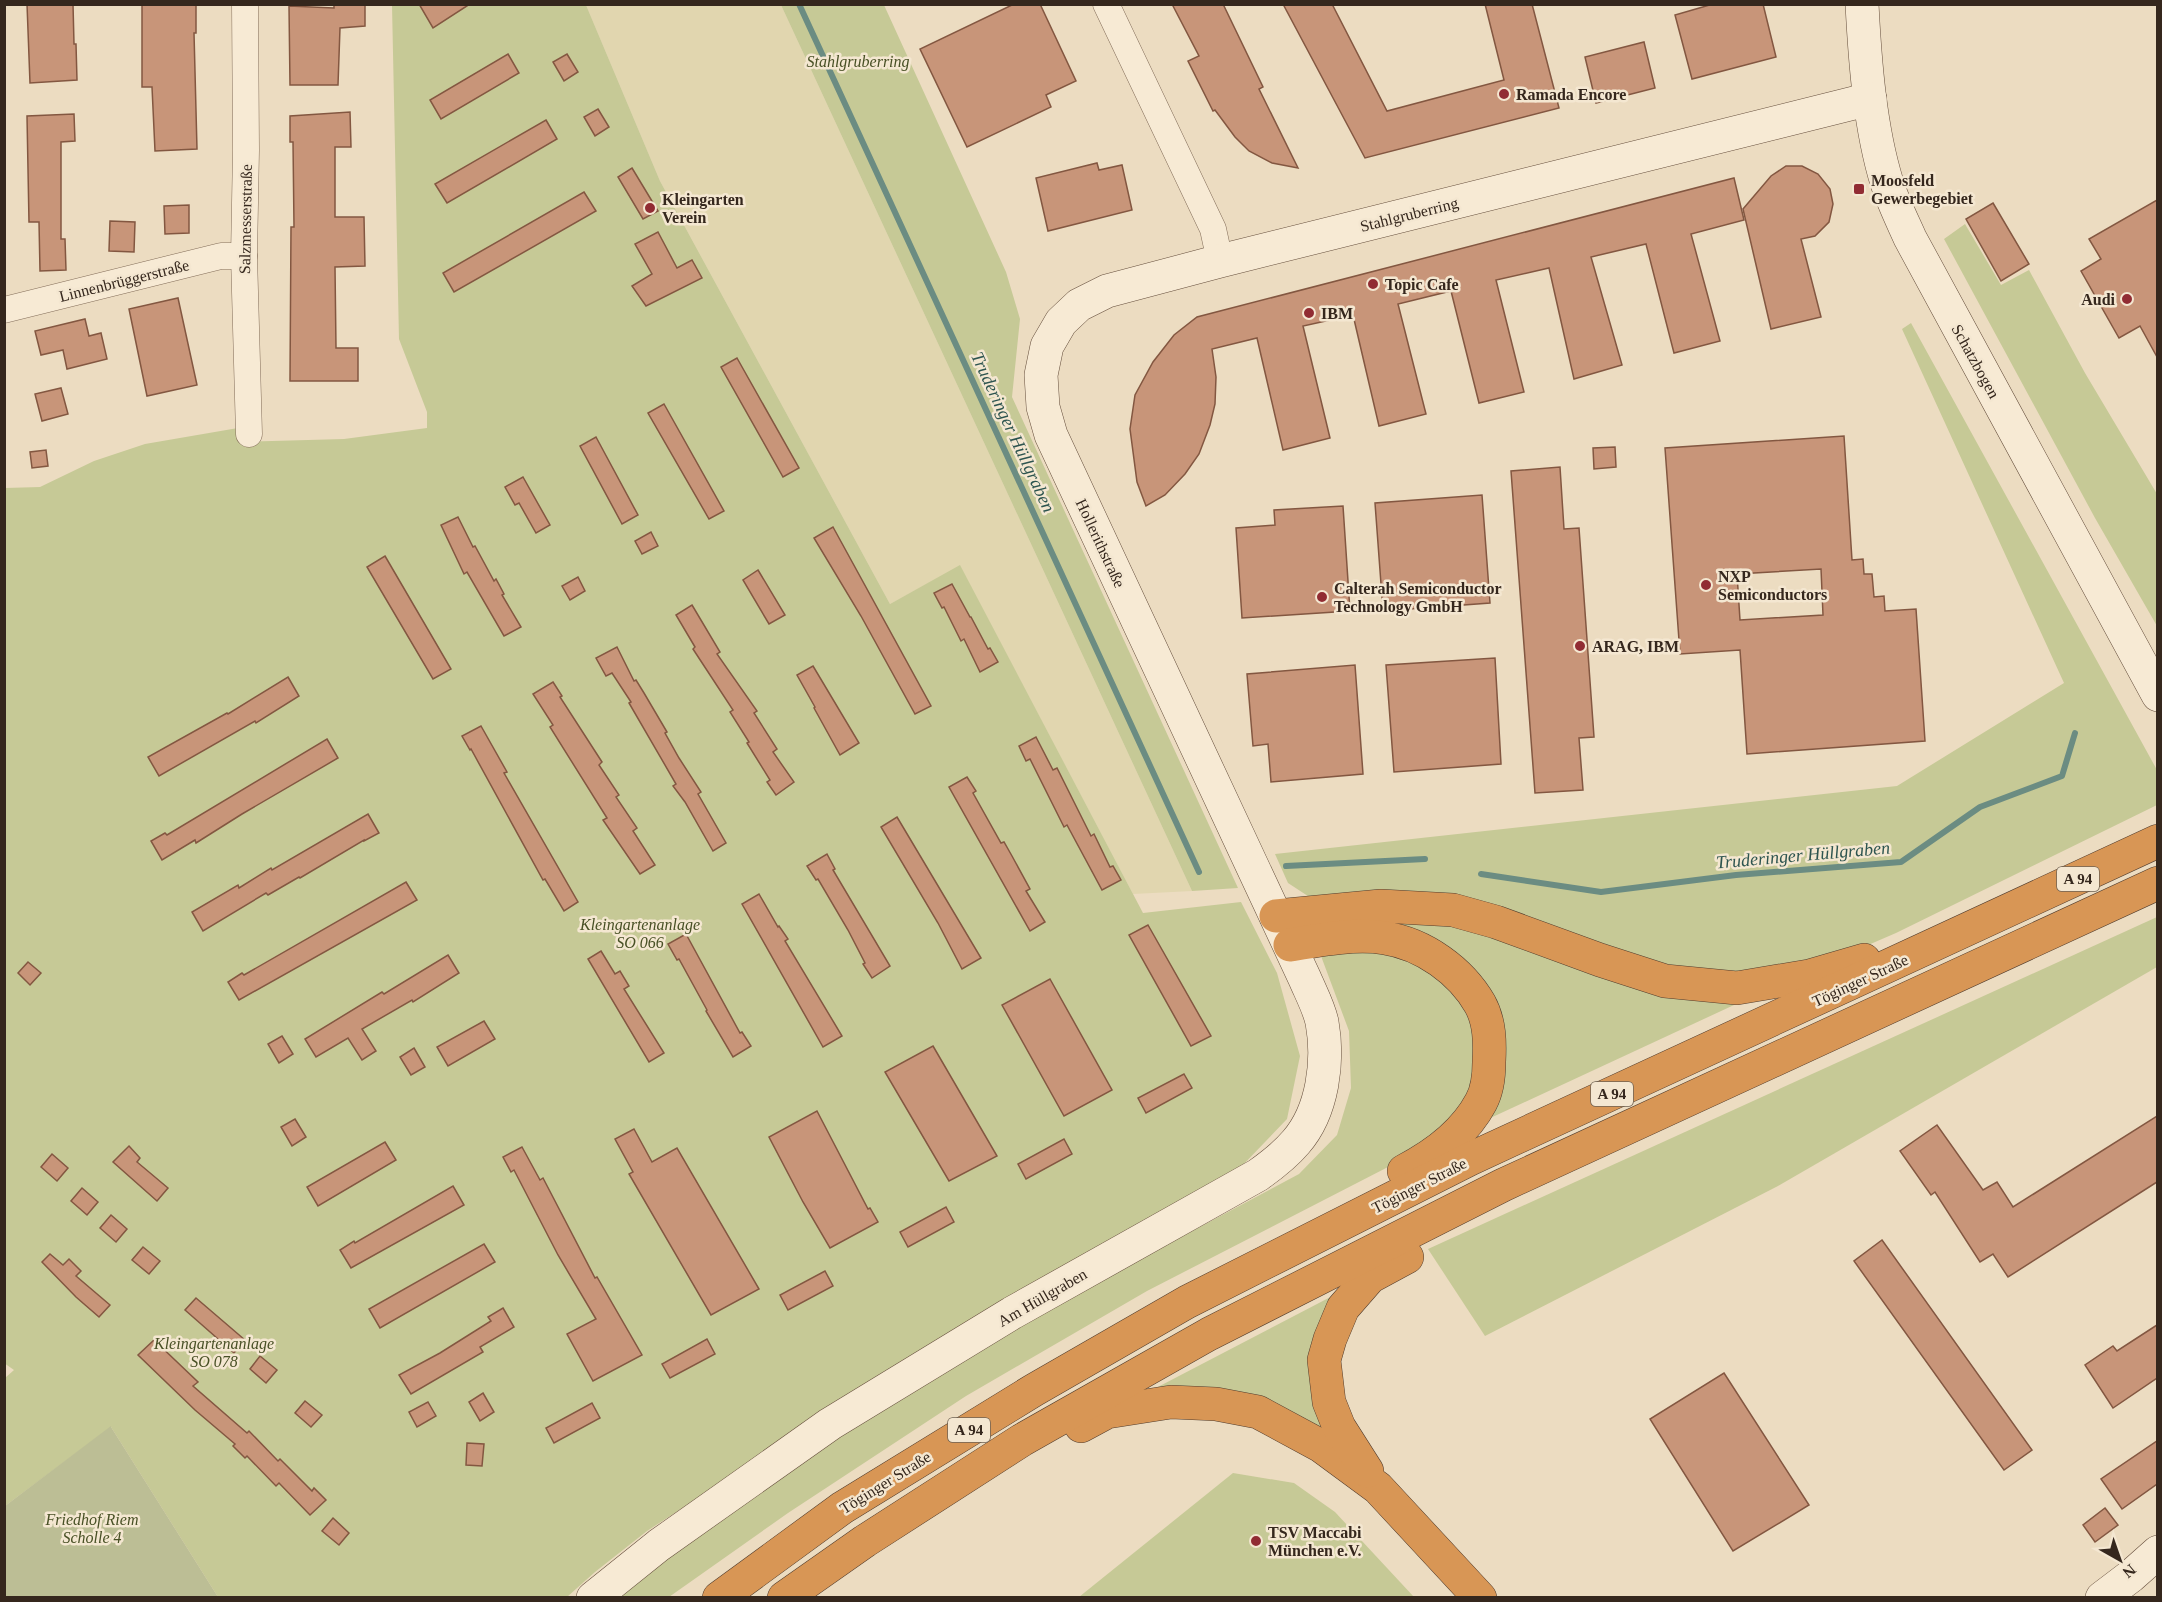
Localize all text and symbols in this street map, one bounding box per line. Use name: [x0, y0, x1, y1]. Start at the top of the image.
park label: Stahlgruberring: [806, 53, 910, 71]
place label: Ramada Encore: [1516, 86, 1626, 103]
marker: Ramada Encore: [1497, 87, 1511, 101]
street label: Salzmesserstraße: [236, 164, 255, 274]
place label: Moosfeld Gewerbegebiet: [1871, 172, 1974, 208]
marker: Moosfeld Gewerbegebiet: [1852, 182, 1866, 196]
place label: Kleingarten Verein: [662, 191, 744, 226]
street label: Stahlgruberring: [1358, 194, 1460, 236]
marker: Kleingarten Verein: [643, 201, 657, 215]
street label: Linnenbrüggerstraße: [57, 256, 191, 306]
place label: Topic Cafe: [1385, 276, 1459, 294]
marker: Topic Cafe: [1366, 277, 1380, 291]
place label: Audi: [2081, 291, 2116, 308]
marker: Audi: [2120, 292, 2134, 306]
place label: IBM: [1321, 305, 1353, 322]
marker: IBM: [1302, 306, 1316, 320]
street label: Schatzbogen: [1947, 321, 2003, 402]
water label: Truderinger Hüllgraben: [967, 349, 1059, 515]
street label: Hollerithstraße: [1073, 496, 1129, 590]
place label: NXP Semiconductors: [1718, 568, 1827, 603]
marker: NXP Semiconductors: [1699, 578, 1713, 592]
place label: Calterah Semiconductor Technology GmbH: [1334, 580, 1502, 616]
marker: Calterah Semiconductor Technology GmbH: [1315, 590, 1329, 604]
place label: ARAG, IBM: [1592, 638, 1679, 655]
marker: ARAG, IBM: [1573, 639, 1587, 653]
water label: Truderinger Hüllgraben: [1715, 837, 1891, 873]
road number: A 94: [2057, 867, 2099, 891]
park label: Kleingartenanlage SO 066: [579, 916, 700, 951]
street label: Töginger Straße: [1810, 951, 1911, 1011]
road number: A 94: [1591, 1082, 1633, 1106]
street label: Töginger Straße: [1369, 1154, 1470, 1217]
street label: Am Hüllgraben: [995, 1265, 1090, 1331]
park label: Kleingartenanlage SO 078: [153, 1335, 274, 1370]
road number: A 94: [948, 1418, 990, 1442]
street label: Töginger Straße: [837, 1448, 934, 1518]
park label: Friedhof Riem Scholle 4: [45, 1511, 138, 1546]
place label: TSV Maccabi München e.V.: [1268, 1524, 1362, 1559]
north arrow: [2090, 1530, 2150, 1590]
marker: TSV Maccabi München e.V.: [1249, 1534, 1263, 1548]
text: N: [2119, 1561, 2139, 1582]

